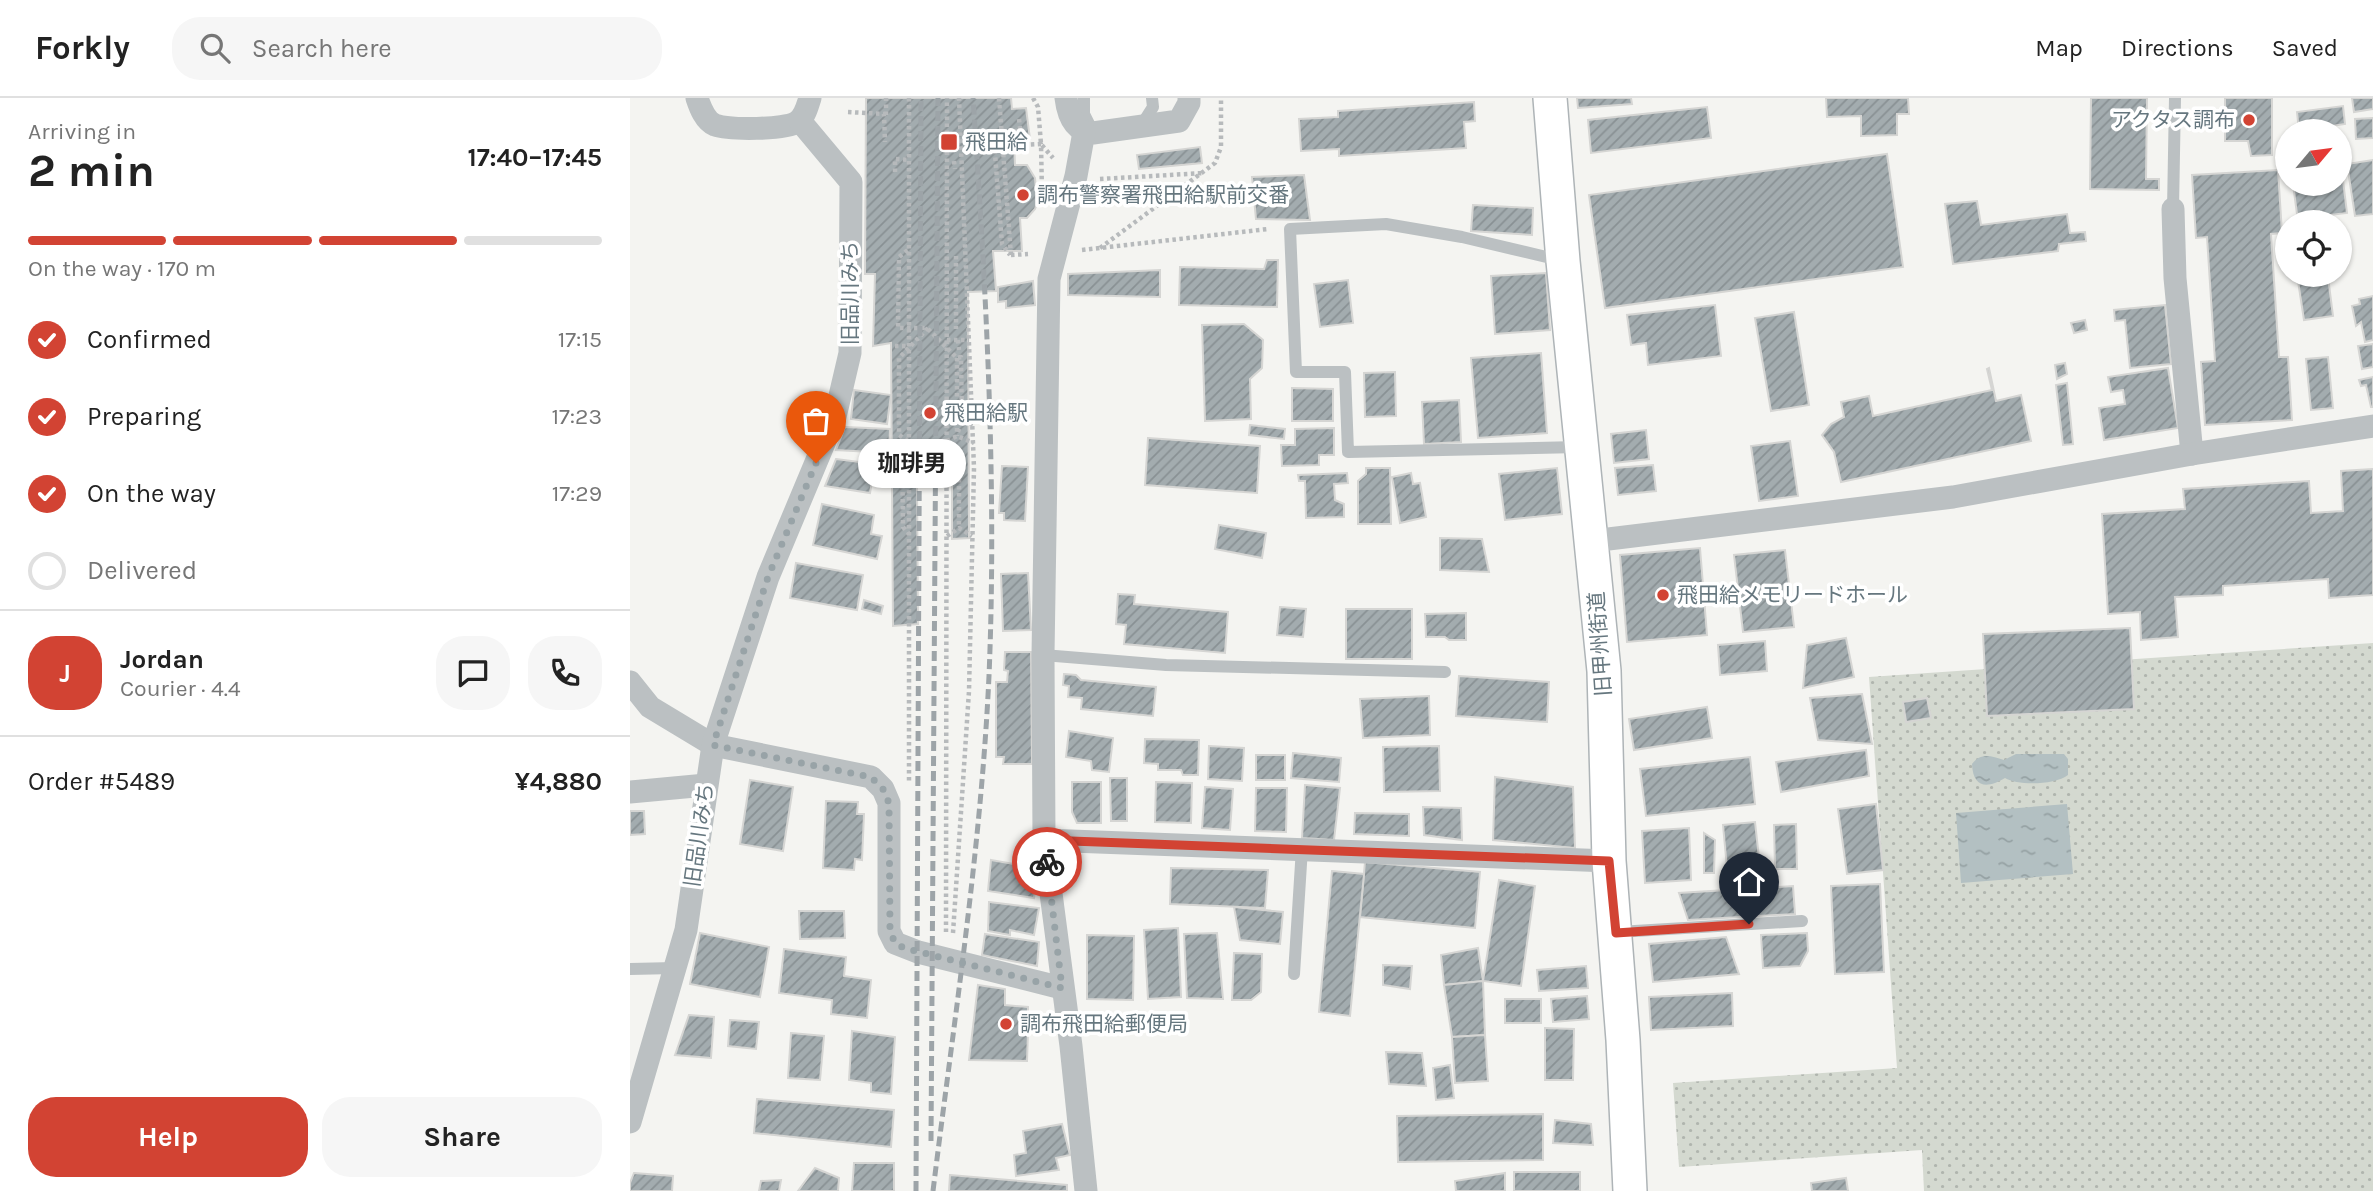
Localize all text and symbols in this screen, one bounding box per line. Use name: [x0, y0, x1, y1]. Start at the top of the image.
search box: [172, 17, 662, 80]
text: Forkly: [35, 29, 130, 67]
icon: search: [196, 29, 234, 67]
text: Search here: [252, 33, 392, 64]
text: Map: [2035, 34, 2083, 62]
text: Directions: [2121, 34, 2234, 62]
text: Saved: [2272, 34, 2338, 62]
place label: アクタス調布: [2111, 108, 2235, 132]
marker: アクタス調布: [2241, 112, 2257, 128]
text: Arriving in: [28, 118, 136, 145]
north arrow: [2275, 119, 2352, 196]
map controls: [2275, 119, 2352, 287]
place label: 飛田給: [965, 130, 1028, 154]
marker: 飛田給: [939, 132, 959, 152]
text: 17:40–17:45: [467, 142, 602, 173]
text: 2 min: [28, 144, 155, 198]
place label: 調布警察署飛田給駅前交番: [1037, 183, 1289, 207]
marker: 調布警察署飛田給駅前交番: [1015, 187, 1031, 203]
button: locate: [2275, 210, 2352, 287]
street label: 旧品川みち: [838, 241, 862, 346]
text: On the way · 170 m: [28, 255, 216, 282]
icon: check: [28, 321, 66, 359]
text: Confirmed: [87, 324, 212, 355]
text: 17:15: [558, 326, 602, 353]
pin: [786, 391, 846, 463]
icon: check: [28, 398, 66, 436]
text: Preparing: [87, 401, 201, 432]
place label: 飛田給駅: [944, 401, 1028, 425]
icon: bag: [797, 402, 835, 440]
text: 17:23: [551, 403, 602, 430]
marker: 飛田給駅: [922, 405, 938, 421]
callout: 珈琲男: [858, 438, 966, 488]
text: 珈琲男: [878, 450, 947, 477]
icon: check: [28, 475, 66, 513]
text: On the way: [87, 478, 216, 509]
text: 17:29: [552, 480, 602, 507]
text: Delivered: [87, 555, 197, 586]
place label: 飛田給メモリードホール: [1677, 583, 1908, 607]
marker: 飛田給メモリードホール: [1655, 587, 1671, 603]
street label: 旧甲州街道: [1584, 591, 1616, 697]
button: chat: [436, 636, 510, 710]
button: phone: [528, 636, 602, 710]
text: Jordan: [120, 644, 204, 675]
text: J: [59, 658, 71, 689]
text: Courier · 4.4: [120, 675, 241, 702]
text: Order #5489: [28, 766, 175, 797]
text: ¥4,880: [515, 766, 602, 797]
street label: 旧品川みち: [680, 781, 718, 889]
courier: [1012, 827, 1082, 897]
icon: bike: [1028, 843, 1066, 881]
pin: [1719, 852, 1779, 924]
icon: home: [1730, 863, 1768, 901]
place label: 調布飛田給郵便局: [1020, 1012, 1188, 1036]
marker: 調布飛田給郵便局: [998, 1016, 1014, 1032]
button: Help: [28, 1097, 308, 1177]
button: Share: [322, 1097, 602, 1177]

